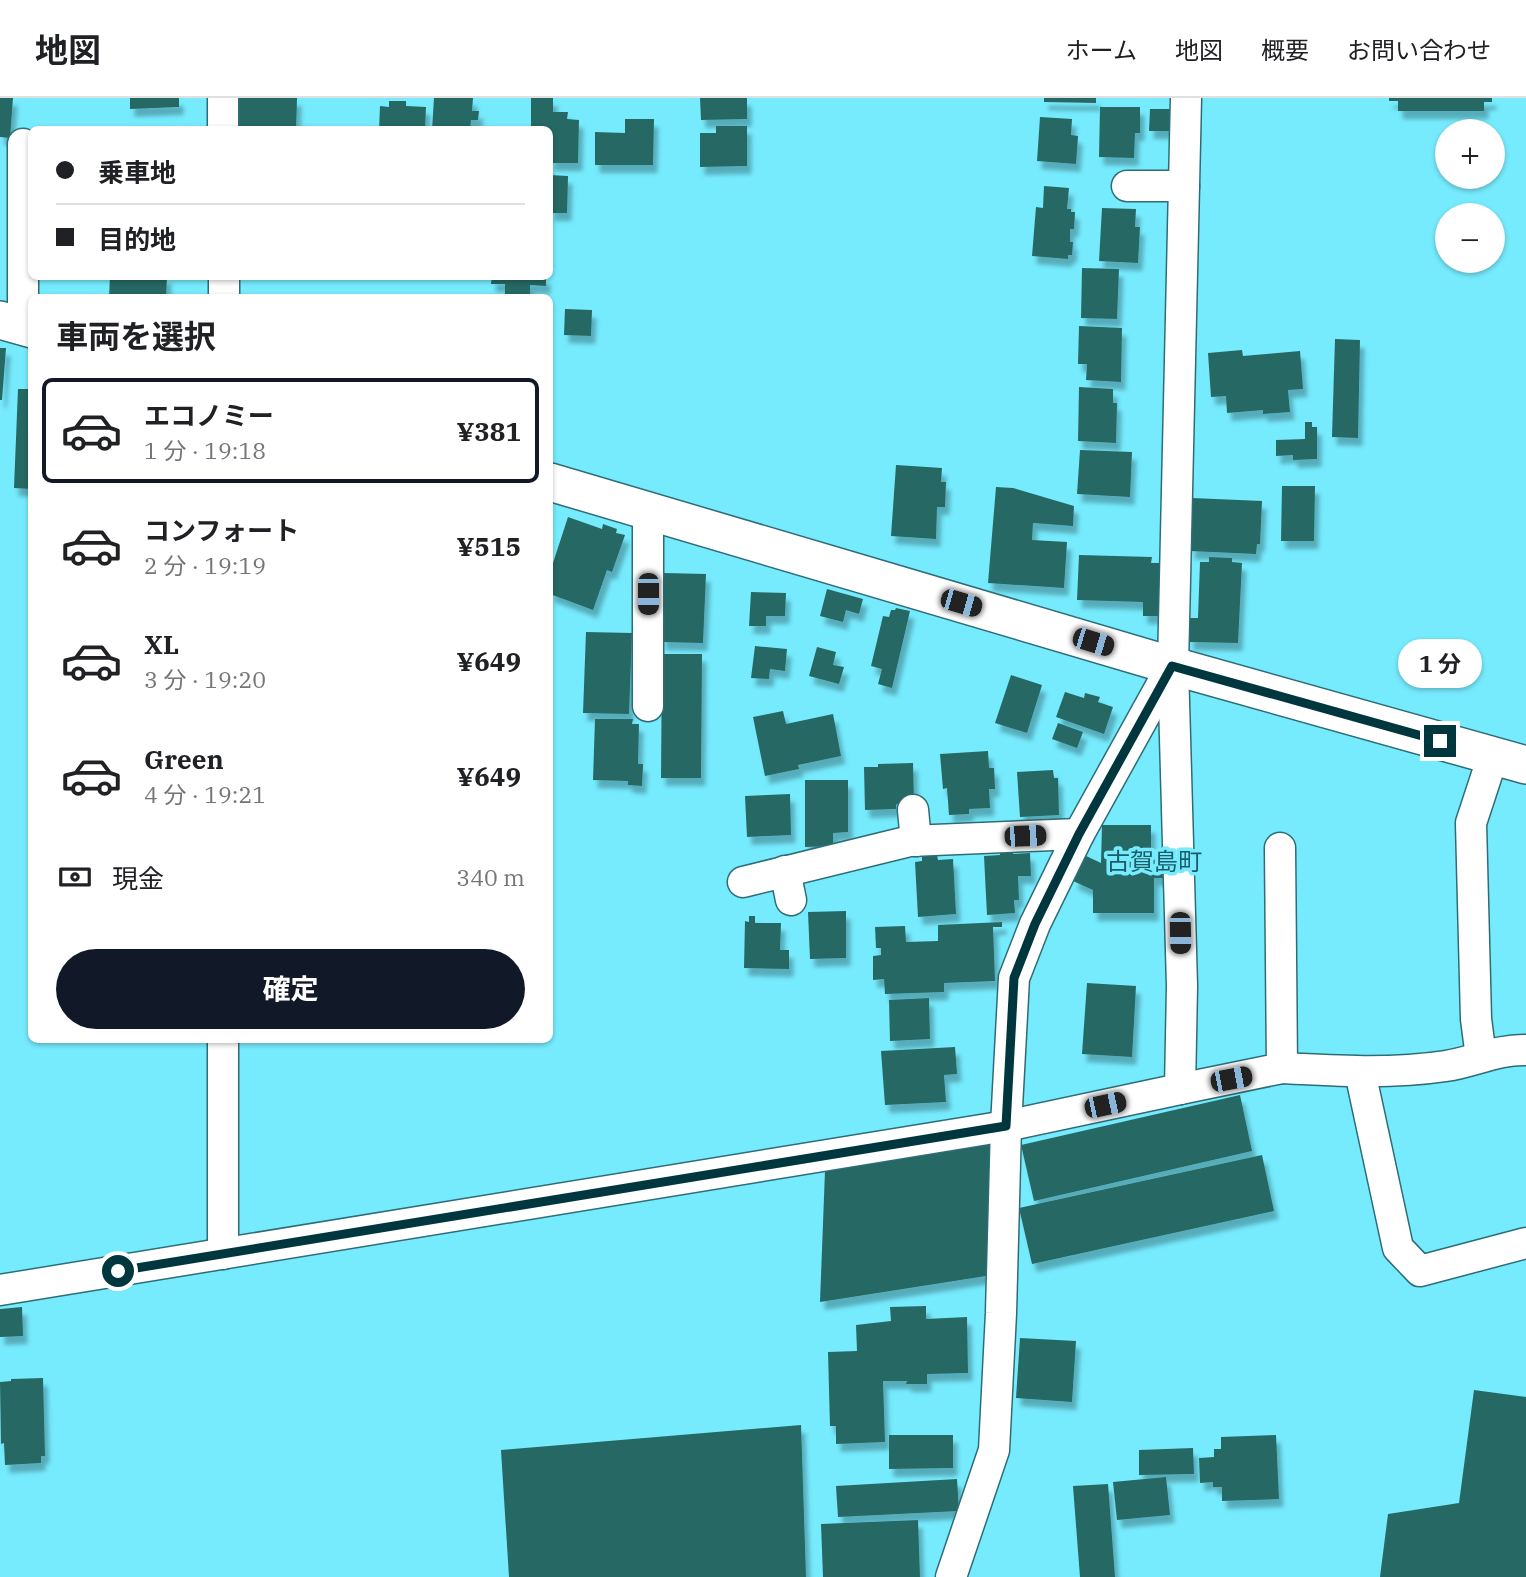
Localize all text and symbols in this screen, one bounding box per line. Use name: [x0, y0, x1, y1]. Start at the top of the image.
text: 地図: [35, 28, 101, 71]
text: ホーム: [1066, 34, 1137, 66]
text: 地図: [1175, 34, 1223, 66]
text: 概要: [1261, 34, 1309, 66]
text: お問い合わせ: [1347, 34, 1491, 66]
map controls: [1435, 119, 1505, 273]
button: +: [1435, 119, 1505, 189]
text: 乗車地: [98, 155, 176, 189]
button: −: [1435, 203, 1505, 273]
text: 目的地: [98, 222, 176, 256]
text: 車両を選択: [56, 315, 216, 357]
text: エコノミー: [144, 398, 274, 432]
icon: car: [60, 399, 123, 462]
text: ¥381: [456, 414, 521, 448]
text: 1 分 · 19:18: [144, 435, 266, 465]
text: コンフォート: [144, 513, 299, 547]
icon: car: [60, 514, 123, 577]
text: ¥515: [456, 529, 521, 563]
text: 2 分 · 19:19: [144, 550, 266, 580]
car: [638, 573, 659, 615]
car: [938, 587, 985, 619]
car: [1070, 626, 1117, 658]
text: XL: [144, 627, 179, 661]
icon: car: [60, 629, 123, 692]
callout: 1 分: [1398, 640, 1482, 688]
text: ¥649: [456, 644, 521, 678]
text: 1 分: [1419, 648, 1461, 678]
text: 3 分 · 19:20: [144, 664, 266, 694]
route end: [1424, 725, 1456, 757]
text: Green: [144, 742, 224, 776]
icon: car: [60, 744, 123, 807]
text: ¥649: [456, 759, 521, 793]
text: 4 分 · 19:21: [144, 779, 266, 809]
car: [1004, 825, 1047, 847]
district label: 古賀島町: [1106, 845, 1202, 877]
icon: cash: [56, 858, 94, 896]
text: 現金: [112, 861, 164, 895]
text: 340 m: [456, 862, 525, 892]
car: [1170, 912, 1191, 954]
button: 確定: [56, 949, 525, 1029]
car: [1209, 1065, 1254, 1093]
car: [1083, 1090, 1128, 1120]
route start: [102, 1255, 134, 1287]

